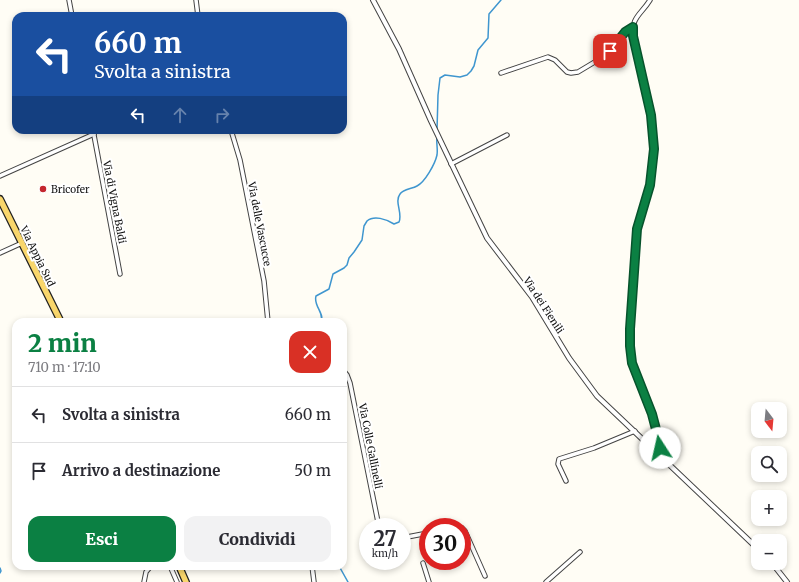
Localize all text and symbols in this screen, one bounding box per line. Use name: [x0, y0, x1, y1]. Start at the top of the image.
text: 660 m: [94, 25, 182, 61]
icon: left: [28, 28, 80, 80]
pin: [593, 34, 627, 68]
icon: arrive: [599, 40, 621, 62]
text: Svolta a sinistra: [94, 60, 231, 83]
icon: left: [127, 104, 149, 126]
icon: ahead: [169, 104, 191, 126]
icon: right: [211, 104, 233, 126]
street label: Via di Vigna Baldi: [100, 158, 129, 245]
street label: Via delle Vascucce: [245, 180, 274, 267]
place label: Bricofer: [51, 183, 90, 196]
marker: Bricofer: [38, 184, 48, 194]
street label: Via Appia Sud: [17, 223, 58, 289]
street label: Via dei Fienili: [520, 274, 567, 336]
text: 2 min: [28, 328, 97, 359]
button: close: [289, 331, 331, 373]
text: 710 m · 17:10: [28, 359, 101, 376]
street label: Via Colle Gallinelli: [356, 401, 385, 490]
north arrow: [751, 402, 787, 438]
map controls: [751, 402, 787, 570]
icon: left: [28, 404, 50, 426]
text: Svolta a sinistra: [62, 405, 180, 424]
text: 660 m: [285, 405, 331, 424]
position arrow: [639, 427, 681, 469]
button: search: [751, 446, 787, 482]
icon: arrive: [28, 460, 50, 482]
text: Arrivo a destinazione: [62, 461, 220, 480]
text: 50 m: [294, 461, 331, 480]
button: +: [751, 490, 787, 526]
button: Esci: [28, 516, 176, 562]
button: Condividi: [184, 516, 331, 562]
speed limit sign: 30: [419, 518, 471, 570]
text: 27: [373, 526, 397, 551]
button: −: [751, 534, 787, 570]
text: km/h: [372, 547, 398, 560]

